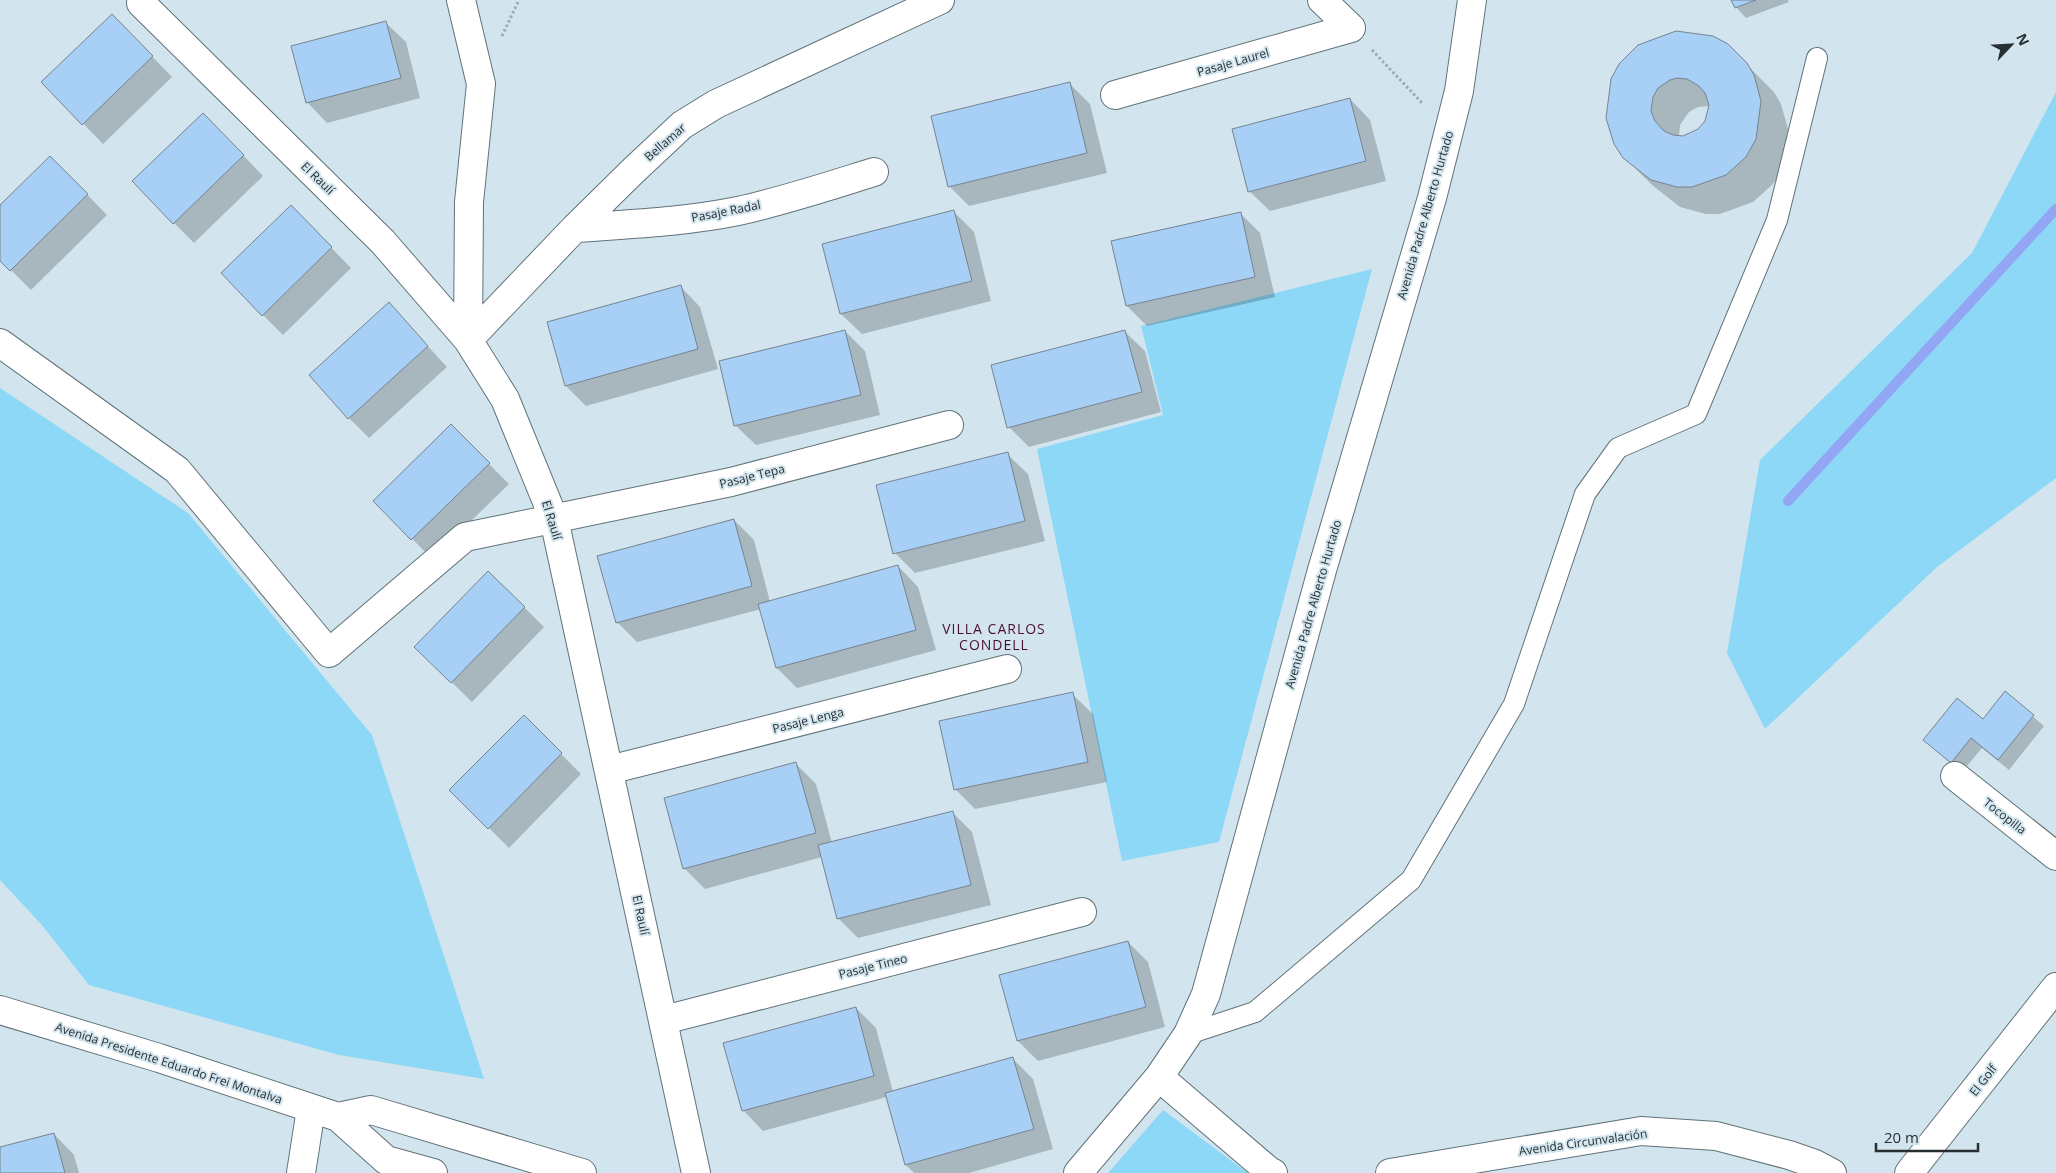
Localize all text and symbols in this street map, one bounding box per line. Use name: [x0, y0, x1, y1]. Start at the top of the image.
north arrow: [1986, 20, 2036, 70]
text: N: [2012, 30, 2034, 48]
street label: Pasaje Laurel: [1195, 44, 1271, 80]
street label: Bellamar: [641, 119, 689, 165]
street label: Avenida Padre Alberto Hurtado: [1393, 129, 1457, 301]
street label: El Raulí: [298, 158, 339, 199]
street label: Pasaje Radal: [690, 196, 762, 226]
street label: Pasaje Tepa: [718, 460, 786, 492]
street label: El Raulí: [538, 498, 566, 543]
street label: Avenida Padre Alberto Hurtado: [1281, 518, 1345, 690]
district label: VILLA CARLOS CONDELL: [942, 619, 1046, 654]
street label: Pasaje Lenga: [771, 703, 845, 737]
street label: Tocopilla: [1980, 794, 2030, 838]
street label: El Raulí: [628, 894, 654, 937]
street label: Pasaje Tineo: [837, 949, 909, 983]
street label: Avenida Presidente Eduardo Frei Montalva: [53, 1018, 285, 1108]
street label: El Golf: [1965, 1060, 2001, 1099]
scale bar: [1876, 1120, 1978, 1152]
street label: Avenida Circunvalación: [1518, 1125, 1648, 1159]
text: 20 m: [1884, 1127, 1919, 1147]

